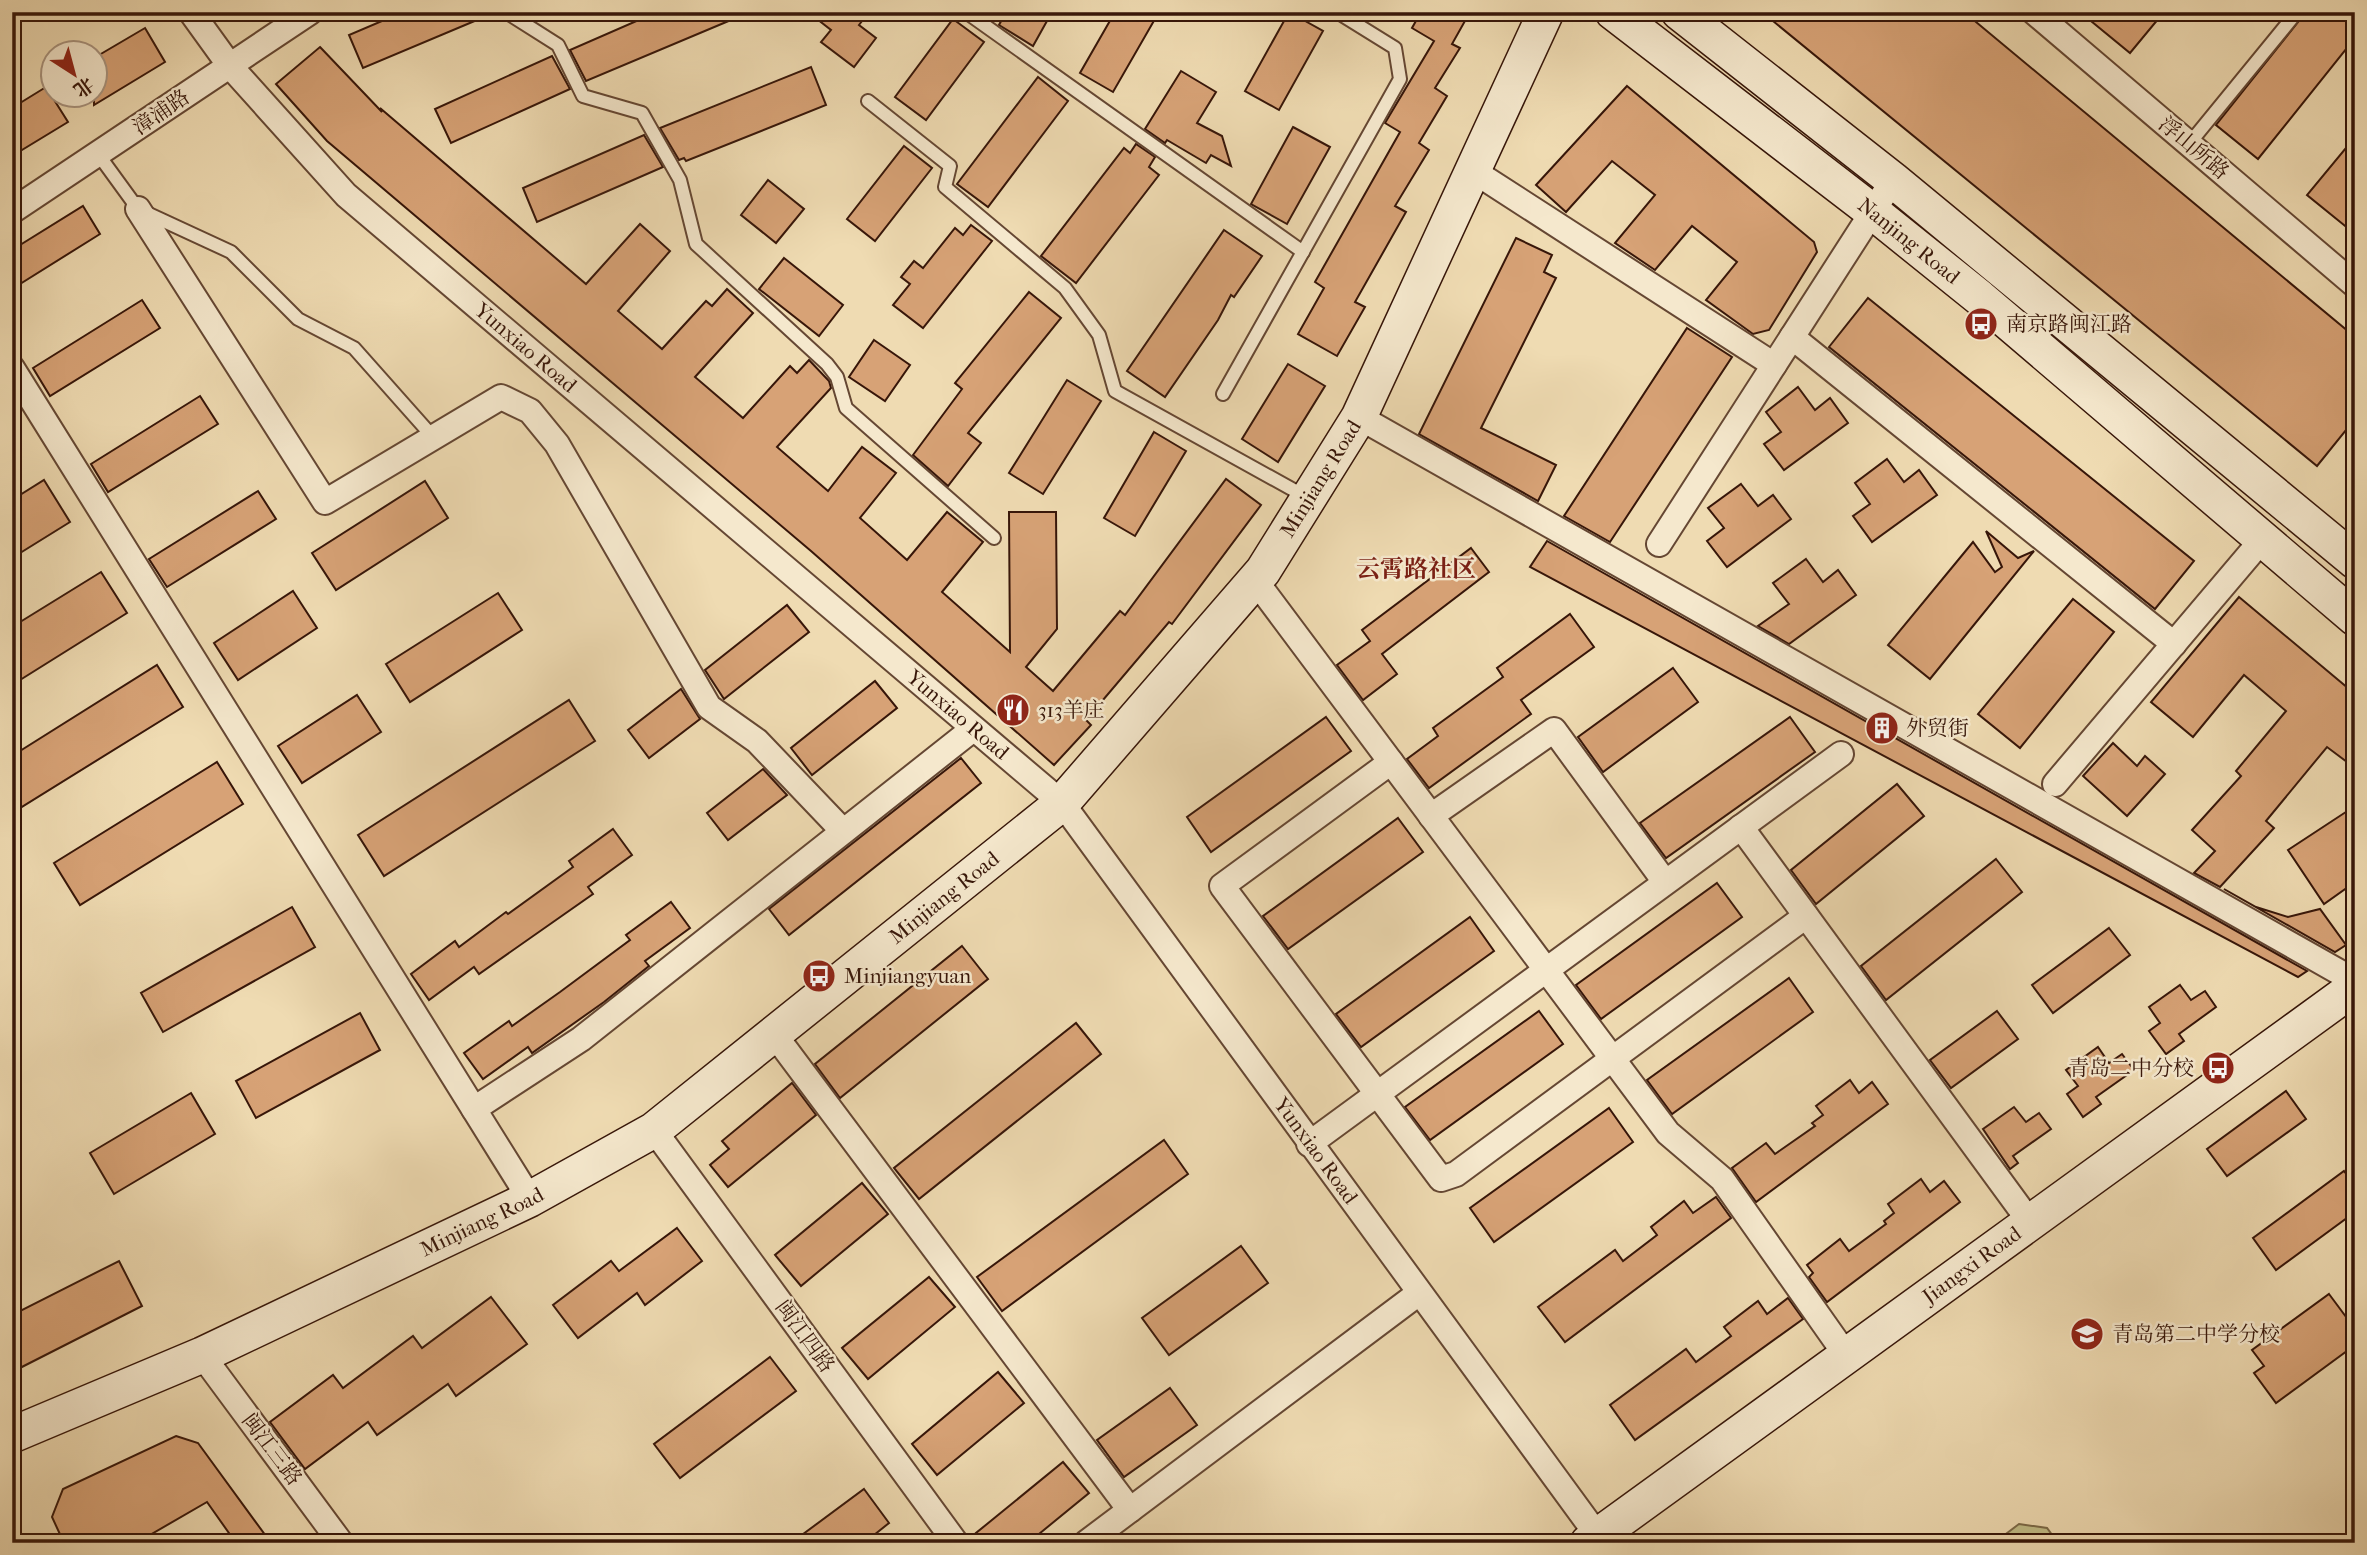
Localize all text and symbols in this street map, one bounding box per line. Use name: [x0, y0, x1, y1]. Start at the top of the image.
north arrow: [38, 38, 108, 108]
text: 北: [69, 72, 98, 101]
street label: 漳浦路: [128, 84, 194, 140]
street label: 浮山所路: [2154, 112, 2234, 184]
street label: Nanjing Road: [1853, 193, 1965, 289]
street label: Yunxiao Road: [469, 297, 582, 398]
bus stop icon: 南京路闽江路: [1962, 305, 2000, 343]
place label: 南京路闽江路: [2006, 312, 2132, 336]
street label: Minjiang Road: [1275, 415, 1366, 542]
district label: 云霄路社区: [1356, 555, 1476, 583]
street label: Yunxiao Road: [902, 664, 1014, 765]
restaurant icon: 313羊庄: [994, 691, 1032, 729]
place label: 313羊庄: [1038, 698, 1105, 722]
building icon: 外贸街: [1863, 709, 1901, 747]
place label: 外贸街: [1906, 716, 1969, 740]
street label: Minjiang Road: [884, 846, 1004, 949]
bus stop icon: Minjiangyuan: [800, 957, 838, 995]
place label: Minjiangyuan: [844, 964, 971, 988]
bus stop icon: 青岛二中分校: [2199, 1049, 2237, 1087]
place label: 青岛二中分校: [2068, 1056, 2194, 1080]
street label: Yunxiao Road: [1269, 1092, 1363, 1209]
street label: Minjiang Road: [416, 1182, 548, 1261]
street label: Jiangxi Road: [1916, 1221, 2026, 1310]
street label: 闽江四路: [771, 1295, 839, 1377]
school or university icon: 青岛第二中学分校: [2068, 1315, 2106, 1353]
place label: 青岛第二中学分校: [2112, 1322, 2280, 1346]
street label: 闽江三路: [237, 1408, 307, 1490]

